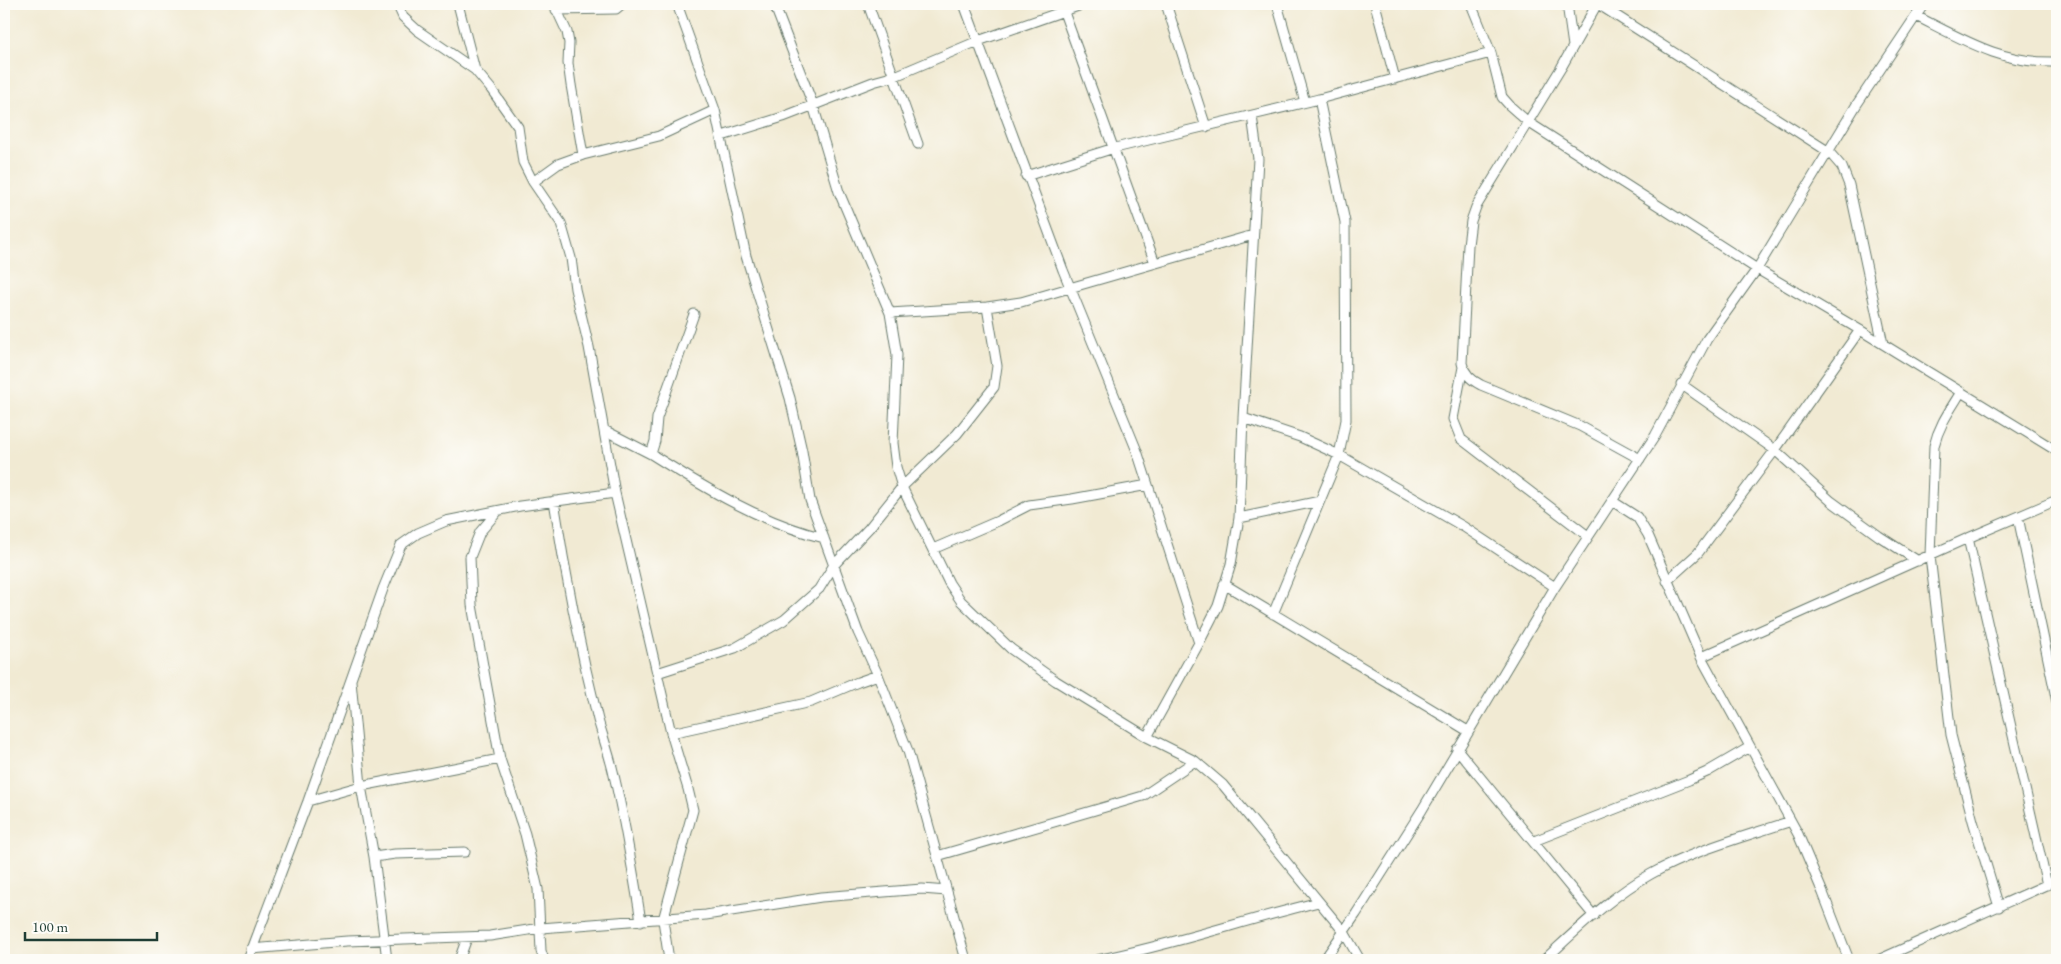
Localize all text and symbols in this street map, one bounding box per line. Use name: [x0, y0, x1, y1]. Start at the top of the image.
scale bar: [25, 909, 158, 941]
text: 100 m: [32, 917, 69, 936]

